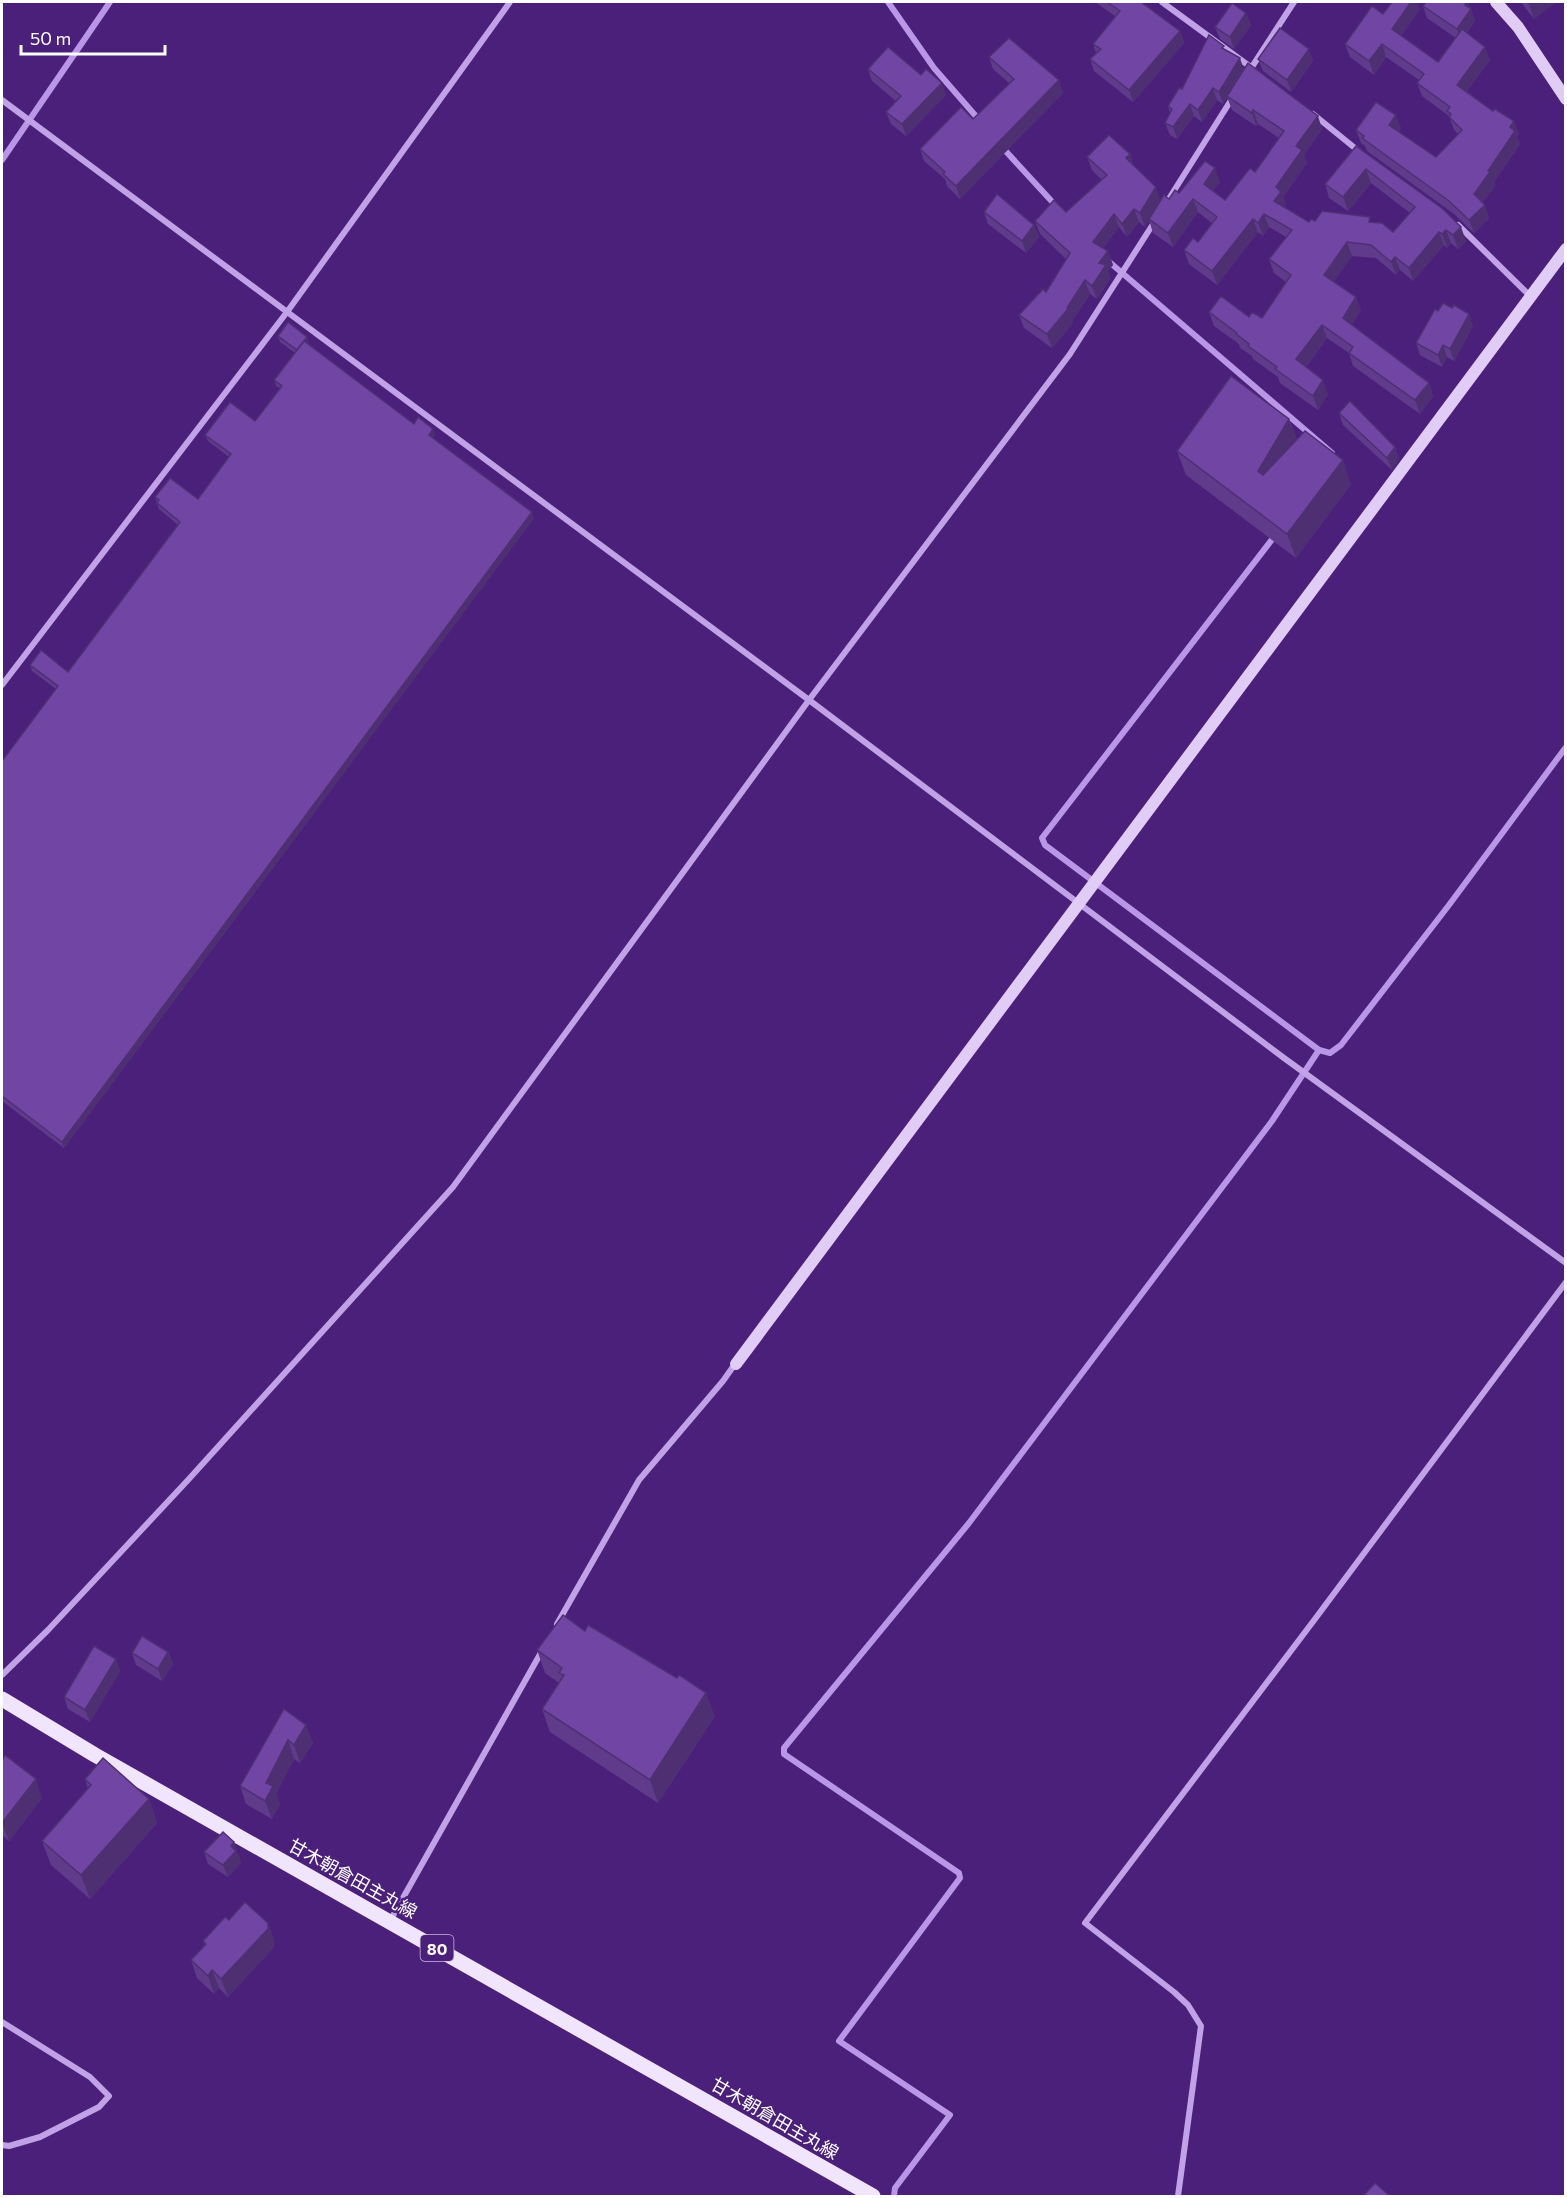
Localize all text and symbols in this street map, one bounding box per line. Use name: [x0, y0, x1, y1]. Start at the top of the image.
scale bar: [21, 18, 165, 56]
text: 50 m: [30, 27, 71, 49]
street label: 甘木朝倉田主丸線: [285, 1833, 421, 1923]
road number: 80: [420, 1935, 454, 1961]
street label: 甘木朝倉田主丸線: [707, 2072, 843, 2164]

